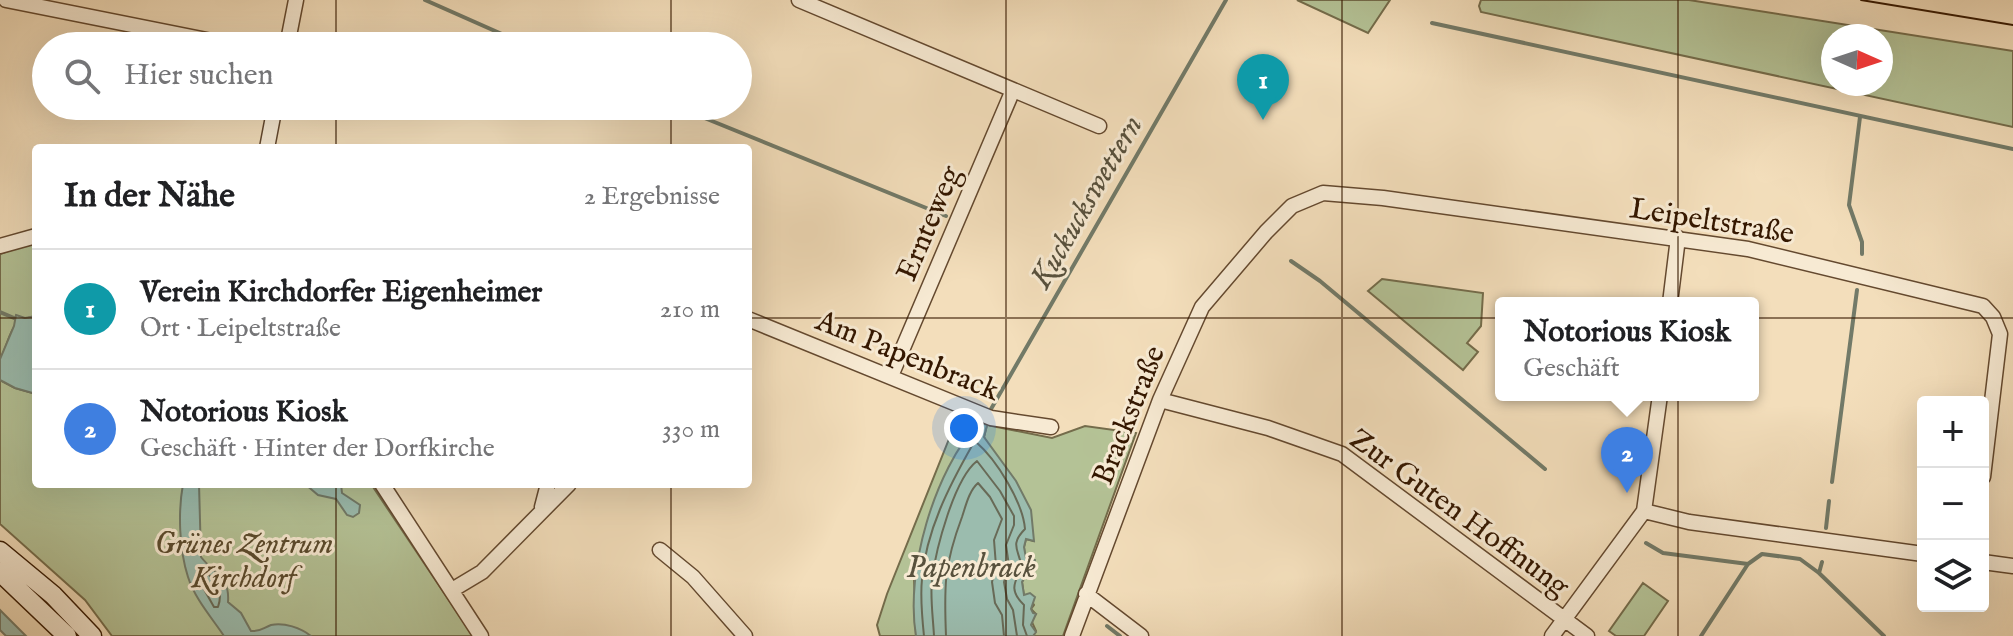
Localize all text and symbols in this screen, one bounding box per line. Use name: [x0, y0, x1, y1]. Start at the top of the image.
north arrow: [1821, 24, 1893, 96]
search box: [32, 32, 752, 120]
icon: search: [60, 54, 104, 98]
pin: 1: [1237, 54, 1289, 120]
text: Hier suchen: [124, 57, 274, 95]
water label: Kuckuckswettern: [1021, 108, 1153, 297]
street label: Ernteweg: [889, 160, 971, 287]
text: In der Nähe: [64, 175, 235, 218]
text: 2 Ergebnisse: [584, 180, 720, 213]
street label: Leipeltstraße: [1627, 190, 1797, 254]
text: Verein Kirchdorfer Eigenheimer: [140, 274, 542, 312]
text: 1: [85, 293, 95, 326]
text: 210 m: [660, 293, 720, 326]
popup: [1495, 297, 1759, 401]
street label: Am Papenbrack: [809, 302, 1006, 411]
text: Ort · Leipeltstraße: [140, 312, 341, 345]
text: Notorious Kiosk: [1523, 314, 1731, 352]
street label: Brackstraße: [1085, 341, 1175, 491]
text: Geschäft: [1523, 352, 1620, 385]
text: Notorious Kiosk: [140, 394, 348, 432]
map controls: [1917, 396, 1989, 612]
button: +: [1917, 396, 1989, 468]
your location: [944, 408, 984, 448]
text: 2: [84, 413, 96, 446]
text: 330 m: [662, 413, 720, 446]
street label: Zur Guten Hoffnung: [1341, 421, 1577, 607]
pin: 2: [1601, 427, 1653, 493]
text: Geschäft · Hinter der Dorfkirche: [140, 432, 495, 465]
button: −: [1917, 468, 1989, 540]
park label: Grünes Zentrum Kirchdorf: [155, 526, 333, 598]
button: layers: [1917, 540, 1989, 612]
water label: Papenbrack: [906, 548, 1036, 589]

